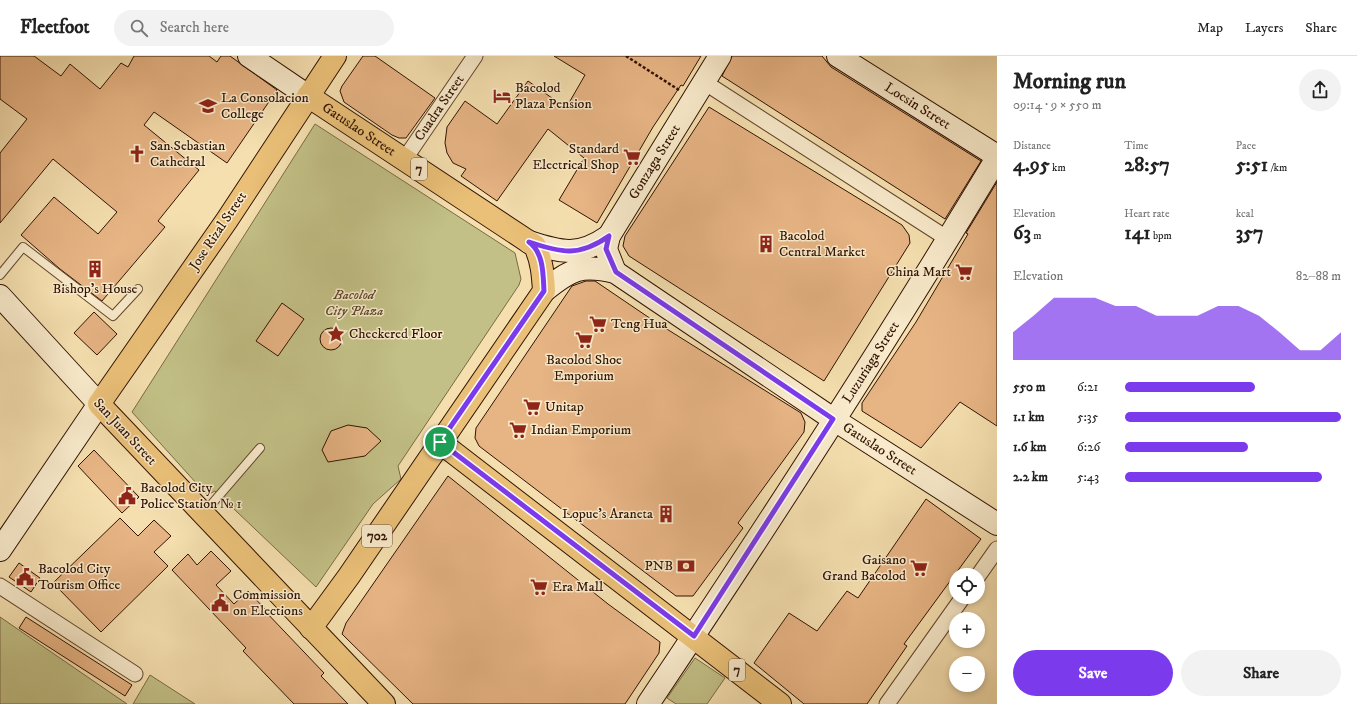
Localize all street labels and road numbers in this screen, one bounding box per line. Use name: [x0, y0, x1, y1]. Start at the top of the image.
street label: Cuadra Street: [411, 71, 469, 145]
street label: Locsin Street: [881, 79, 954, 134]
street label: Gatuslao Street: [319, 99, 400, 161]
street label: Gonzaga Street: [625, 121, 685, 203]
road number: 7: [411, 158, 427, 180]
street label: Jose Rizal Street: [184, 188, 251, 275]
street label: Luzuriaga Street: [838, 318, 904, 407]
street label: San Juan Street: [89, 395, 161, 470]
street label: Gatuslao Street: [839, 418, 921, 480]
road number: 702: [362, 525, 392, 547]
road number: 7: [729, 659, 745, 681]

